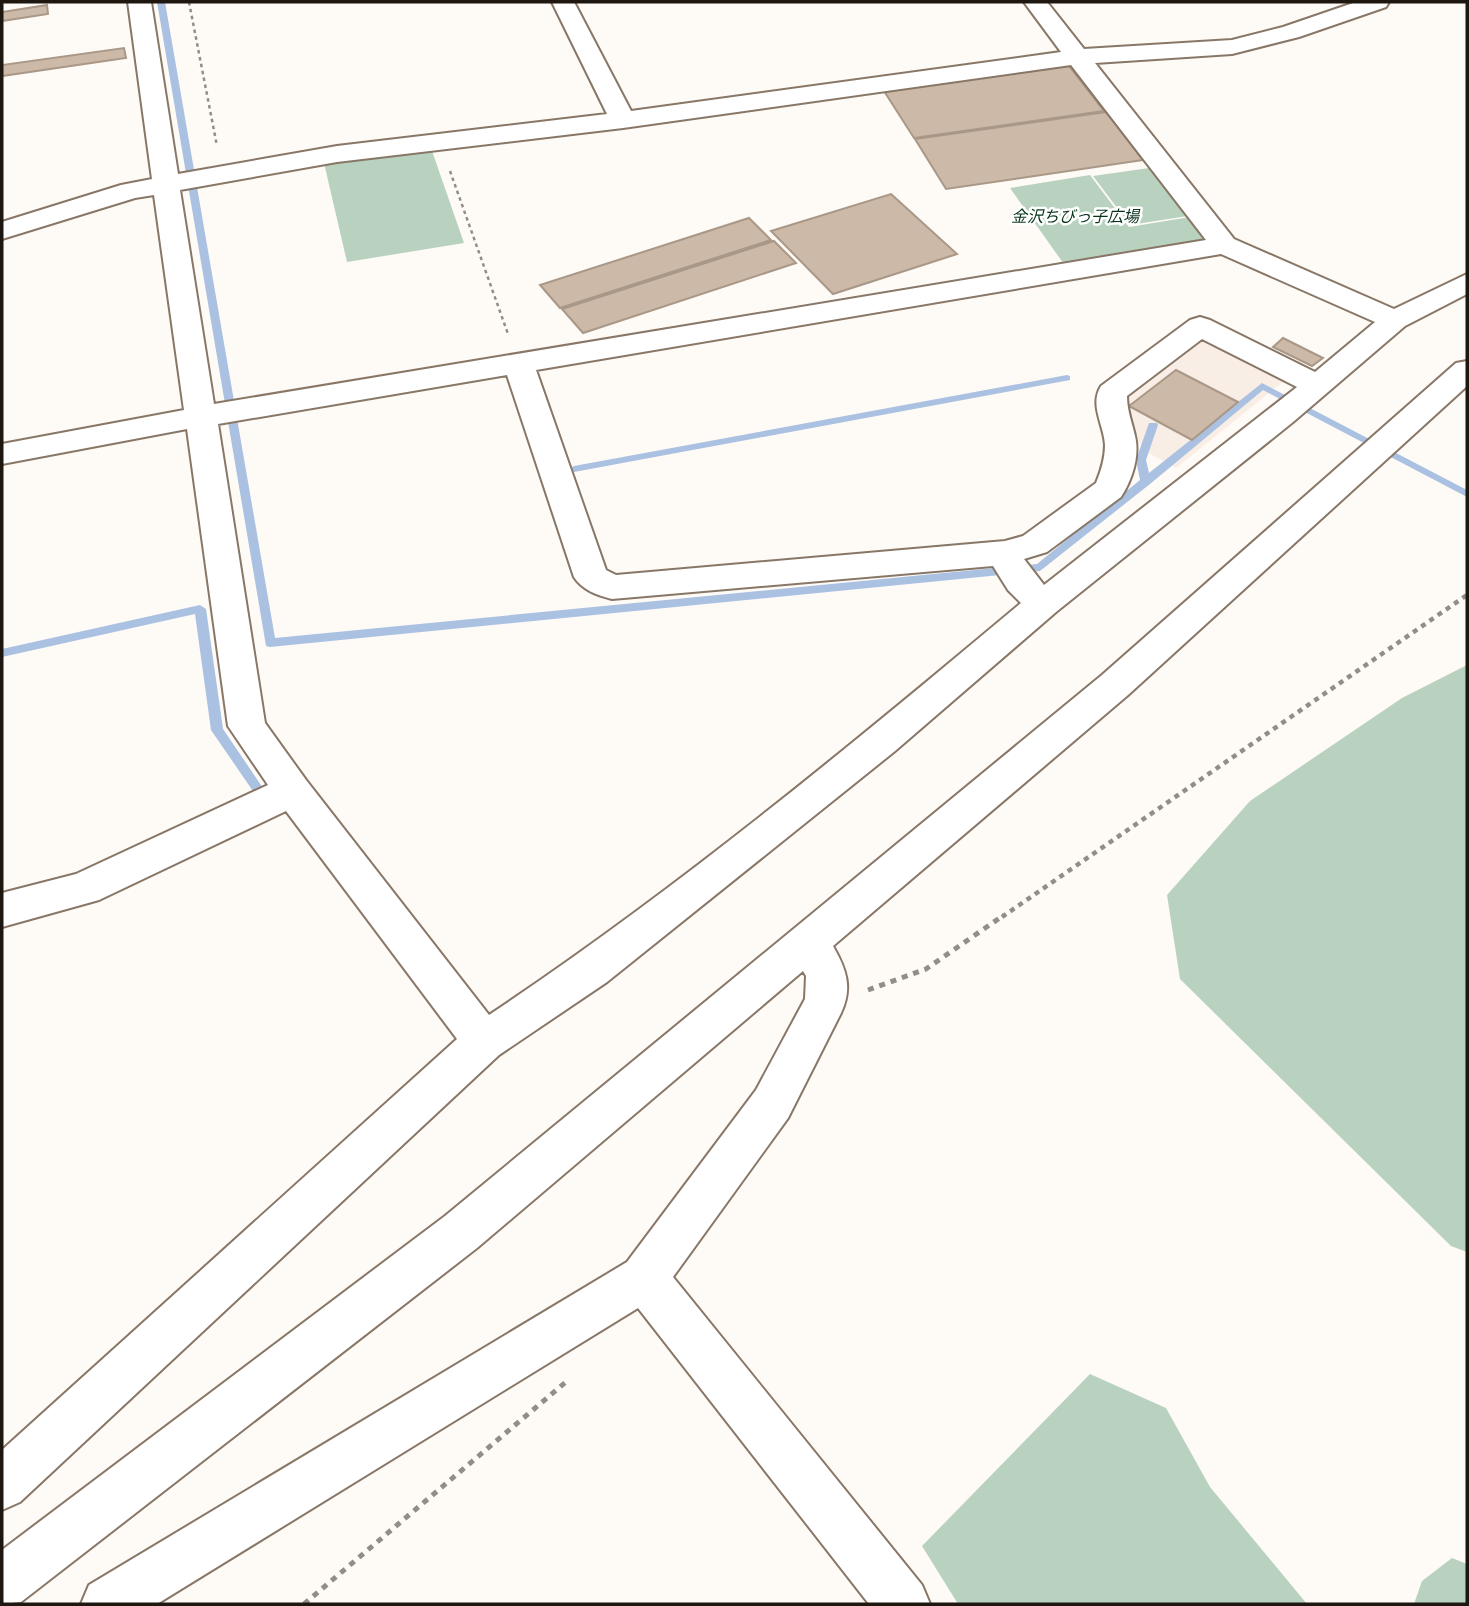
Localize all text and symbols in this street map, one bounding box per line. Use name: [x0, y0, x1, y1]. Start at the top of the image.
park label: 金沢ちびっ子広場: [1011, 203, 1141, 227]

